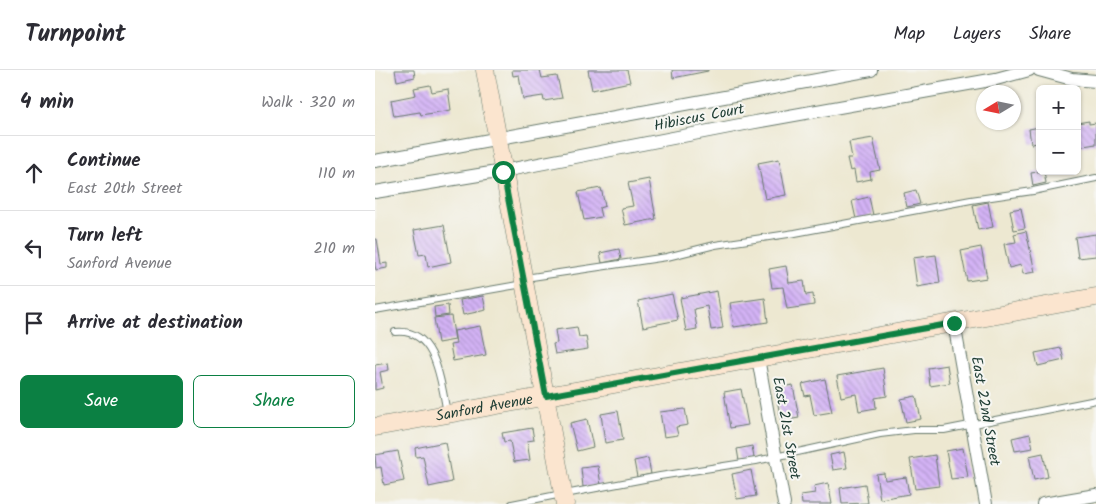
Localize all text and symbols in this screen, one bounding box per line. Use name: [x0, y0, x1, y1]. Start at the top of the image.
text: Turnpoint: [25, 15, 126, 54]
text: Map: [894, 20, 925, 49]
text: Layers: [953, 20, 1001, 49]
text: Share: [1029, 20, 1071, 49]
north arrow: [976, 85, 1021, 130]
map controls: [1036, 85, 1081, 175]
button: +: [1036, 85, 1081, 130]
text: 4 min: [20, 86, 74, 119]
text: Walk · 320 m: [261, 90, 355, 115]
street label: Hibiscus Court: [652, 97, 747, 138]
button: −: [1036, 130, 1081, 175]
text: Continue: [67, 146, 140, 176]
icon: ahead: [20, 159, 48, 187]
text: 110 m: [318, 161, 355, 186]
route start: [492, 161, 515, 184]
text: East 20th Street: [67, 176, 182, 201]
text: Turn left: [67, 221, 142, 251]
icon: left: [20, 234, 48, 262]
text: 210 m: [314, 236, 355, 261]
text: Sanford Avenue: [67, 251, 172, 276]
text: Arrive at destination: [67, 308, 243, 338]
icon: arrive: [20, 309, 48, 337]
route end: [943, 312, 966, 335]
street label: East 22nd Street: [964, 354, 1007, 468]
button: Save: [20, 375, 183, 428]
button: Share: [193, 375, 355, 428]
street label: East 21st Street: [765, 375, 807, 482]
street label: Sanford Avenue: [434, 388, 535, 429]

